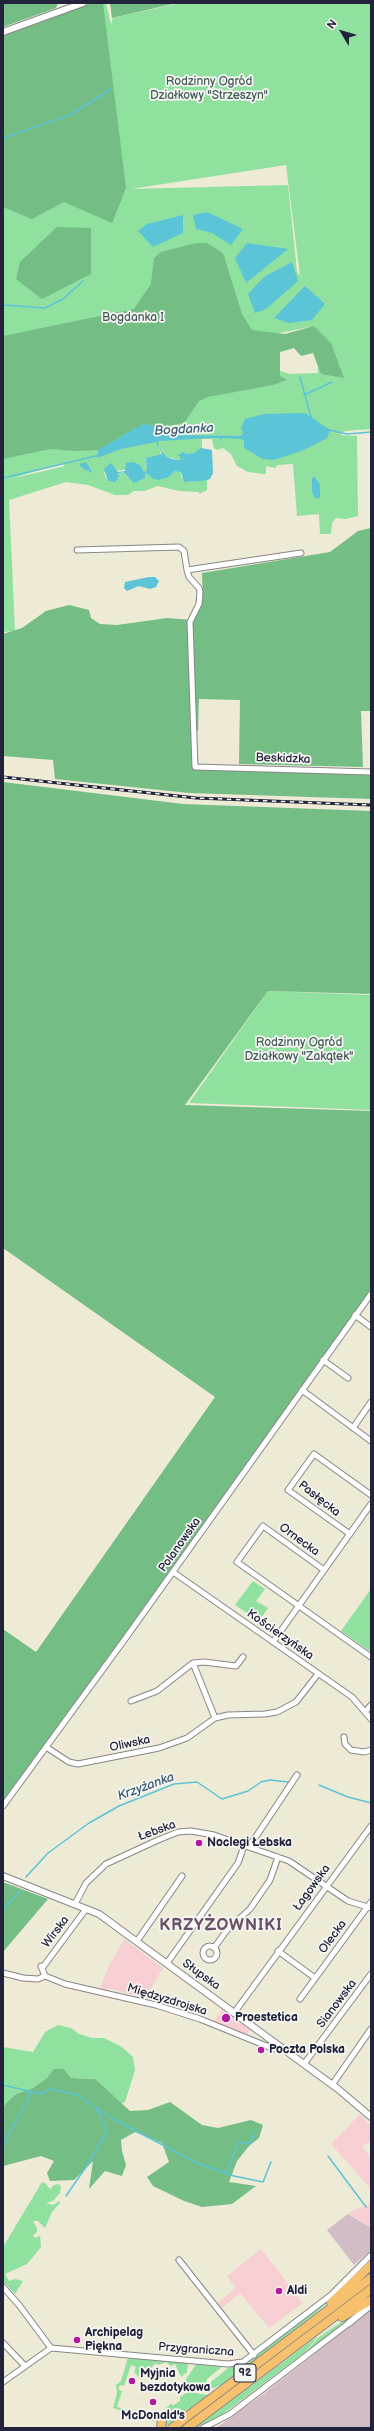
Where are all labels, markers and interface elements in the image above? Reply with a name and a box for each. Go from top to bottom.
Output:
north arrow [322,12,362,52]
text: N [324,17,340,32]
park label: Rodzinny Ogród Działkowy "Strzeszyn" [150,75,268,103]
park label: Bogdanka I [102,311,164,325]
water label: Bogdanka [154,421,214,439]
street label: Beskidzka [255,751,311,767]
park label: Rodzinny Ogród Działkowy "Zakątek" [245,1036,353,1064]
street label: Pasłęcka [295,1478,343,1520]
street label: Polanowska [156,1515,204,1575]
street label: Ornecka [276,1521,322,1559]
street label: Kościerzyńska [244,1607,316,1663]
street label: Oliwska [108,1733,152,1755]
water label: Krzyżanka [115,1770,177,1804]
street label: Łebska [136,1818,178,1844]
place label: Noclegi Łebska [207,1836,292,1850]
marker: Noclegi Łebska [194,1838,204,1848]
street label: Łagowska [290,1862,334,1914]
street label: Wirska [39,1913,73,1951]
district label: KRZYŻOWNIKI [159,1916,283,1936]
street label: Olecka [316,1918,350,1956]
street label: Słupska [179,1957,223,1993]
street label: Sianowska [314,1977,360,2031]
street label: Międzyzdrojska [125,1981,209,2019]
place label: Proestetica [235,2011,298,2025]
marker: Proestetica [220,2012,232,2024]
place label: Poczta Polska [269,2043,345,2057]
marker: Poczta Polska [256,2045,266,2055]
place label: Aldi [287,2284,307,2298]
marker: Aldi [274,2286,284,2296]
place label: Archipelag Piękna [85,2326,143,2354]
marker: Archipelag Piękna [72,2335,82,2345]
street label: Przygraniczna [158,2340,234,2360]
road number: 92 [234,2364,256,2382]
place label: Myjnia bezdotykowa [140,2367,210,2395]
marker: Myjnia bezdotykowa [127,2376,137,2386]
marker: McDonald's [148,2397,158,2407]
place label: McDonald's [121,2409,185,2423]

